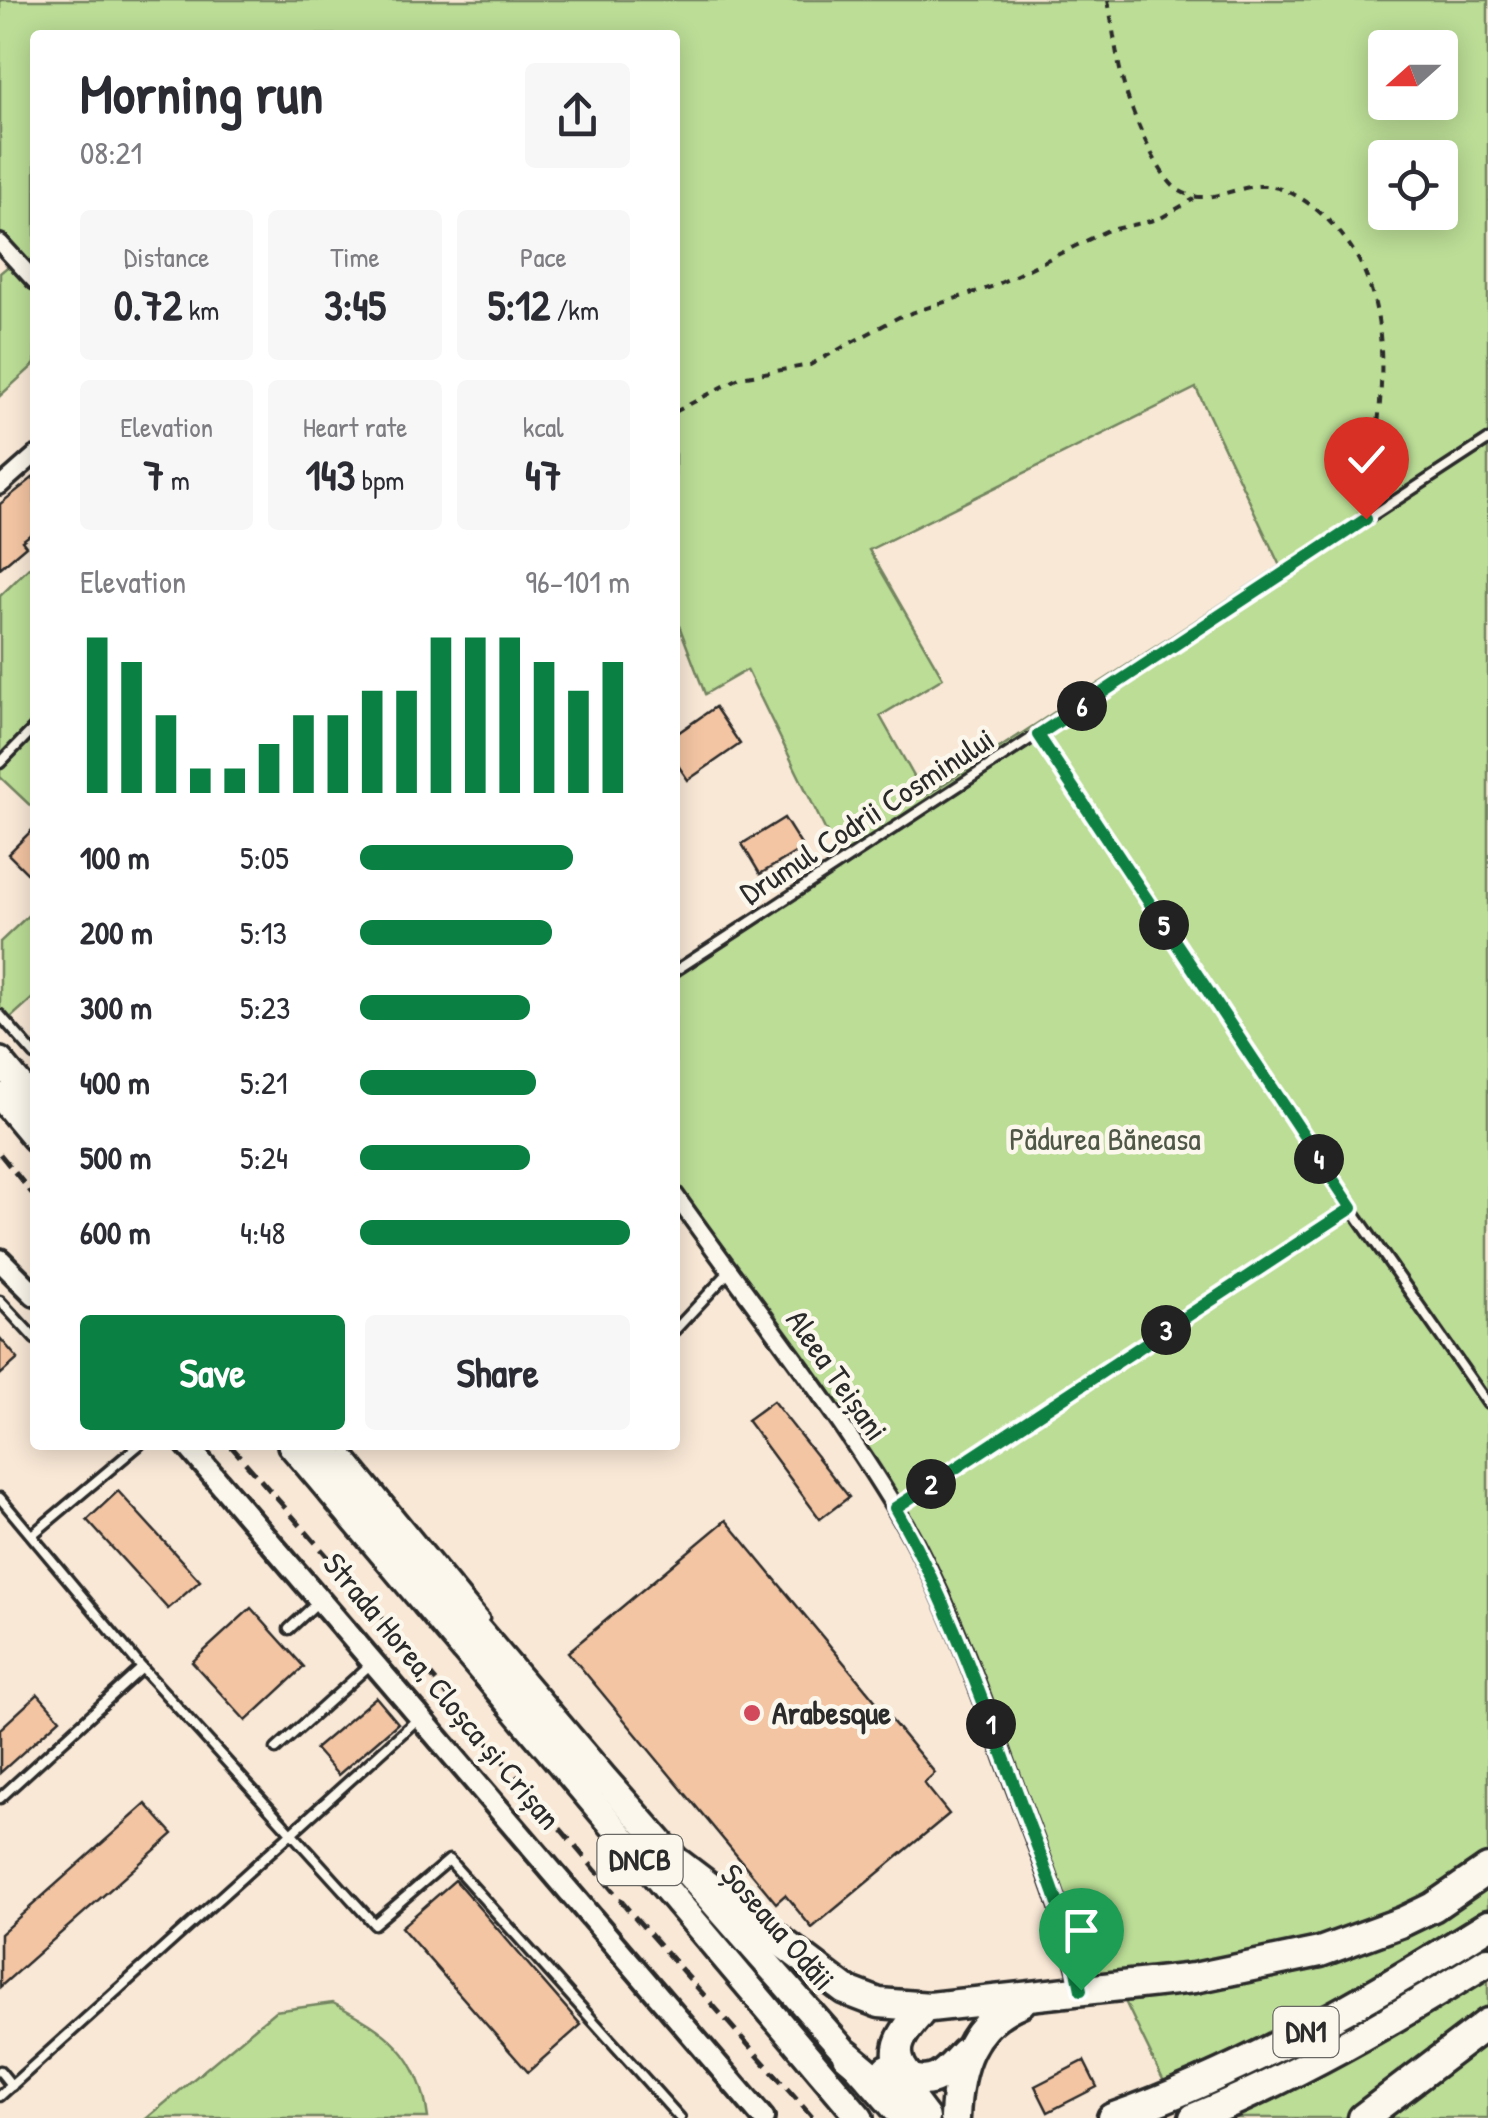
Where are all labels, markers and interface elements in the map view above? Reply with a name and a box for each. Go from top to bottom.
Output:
north arrow [1368,30,1458,120]
map controls [1368,30,1458,230]
text: Morning run [80,56,323,130]
button: share [525,63,630,168]
text: 08:21 [80,131,142,174]
button: locate [1368,140,1458,230]
text: Distance [124,238,209,276]
text: Time [330,238,380,276]
text: Pace [520,238,567,276]
text: 0.72 [114,276,182,333]
text: 3:45 [324,276,386,333]
text: 5:12 [488,276,550,333]
text: km [182,291,219,329]
text: /km [550,291,599,329]
text: Elevation [120,408,213,446]
text: Heart rate [303,408,407,446]
text: kcal [523,408,564,446]
pin [1324,417,1409,520]
icon: check [1339,432,1394,487]
text: 7 [144,446,164,503]
text: 143 [306,446,355,503]
text: 47 [525,446,562,503]
text: m [164,461,190,499]
text: bpm [355,461,404,499]
text: Elevation [80,560,186,603]
text: 96–101 m [525,560,630,603]
pin: 6 [1057,681,1107,731]
text: 6 [1076,687,1088,725]
street label: Drumul Codrii Cosminului [731,717,1002,914]
text: 100 m [80,836,149,879]
text: 5:05 [240,836,289,879]
pin: 5 [1139,900,1189,950]
text: 5 [1158,906,1170,944]
text: 200 m [80,911,153,954]
text: 5:13 [240,911,287,954]
text: 300 m [80,986,152,1029]
text: 5:23 [240,986,290,1029]
text: 400 m [80,1061,150,1104]
text: 5:21 [240,1061,288,1104]
park label: Pădurea Băneasa [1009,1117,1201,1160]
pin: 4 [1294,1134,1344,1184]
text: 500 m [80,1136,151,1179]
text: 5:24 [240,1136,288,1179]
text: 4 [1314,1140,1324,1178]
text: 600 m [80,1211,151,1254]
text: 4:48 [240,1211,285,1254]
street label: Aleea Teișani [777,1301,898,1449]
pin: 3 [1141,1305,1191,1355]
text: 3 [1160,1311,1172,1349]
button: Save [80,1315,345,1430]
button: Share [365,1315,630,1430]
pin: 2 [906,1459,956,1509]
text: 2 [924,1465,938,1503]
street label: Strada Horea, Cloșca și Crișan [314,1543,571,1838]
place label: Arabesque [772,1691,891,1735]
pin: 1 [966,1699,1016,1749]
marker: Arabesque [741,1702,763,1724]
text: 1 [986,1705,996,1743]
road number: DNCB [598,1835,682,1885]
street label: Șoseaua Odăii [711,1854,845,1999]
pin [1039,1888,1124,1991]
icon: arrive [1054,1903,1109,1958]
road number: DN1 [1274,2007,1338,2057]

